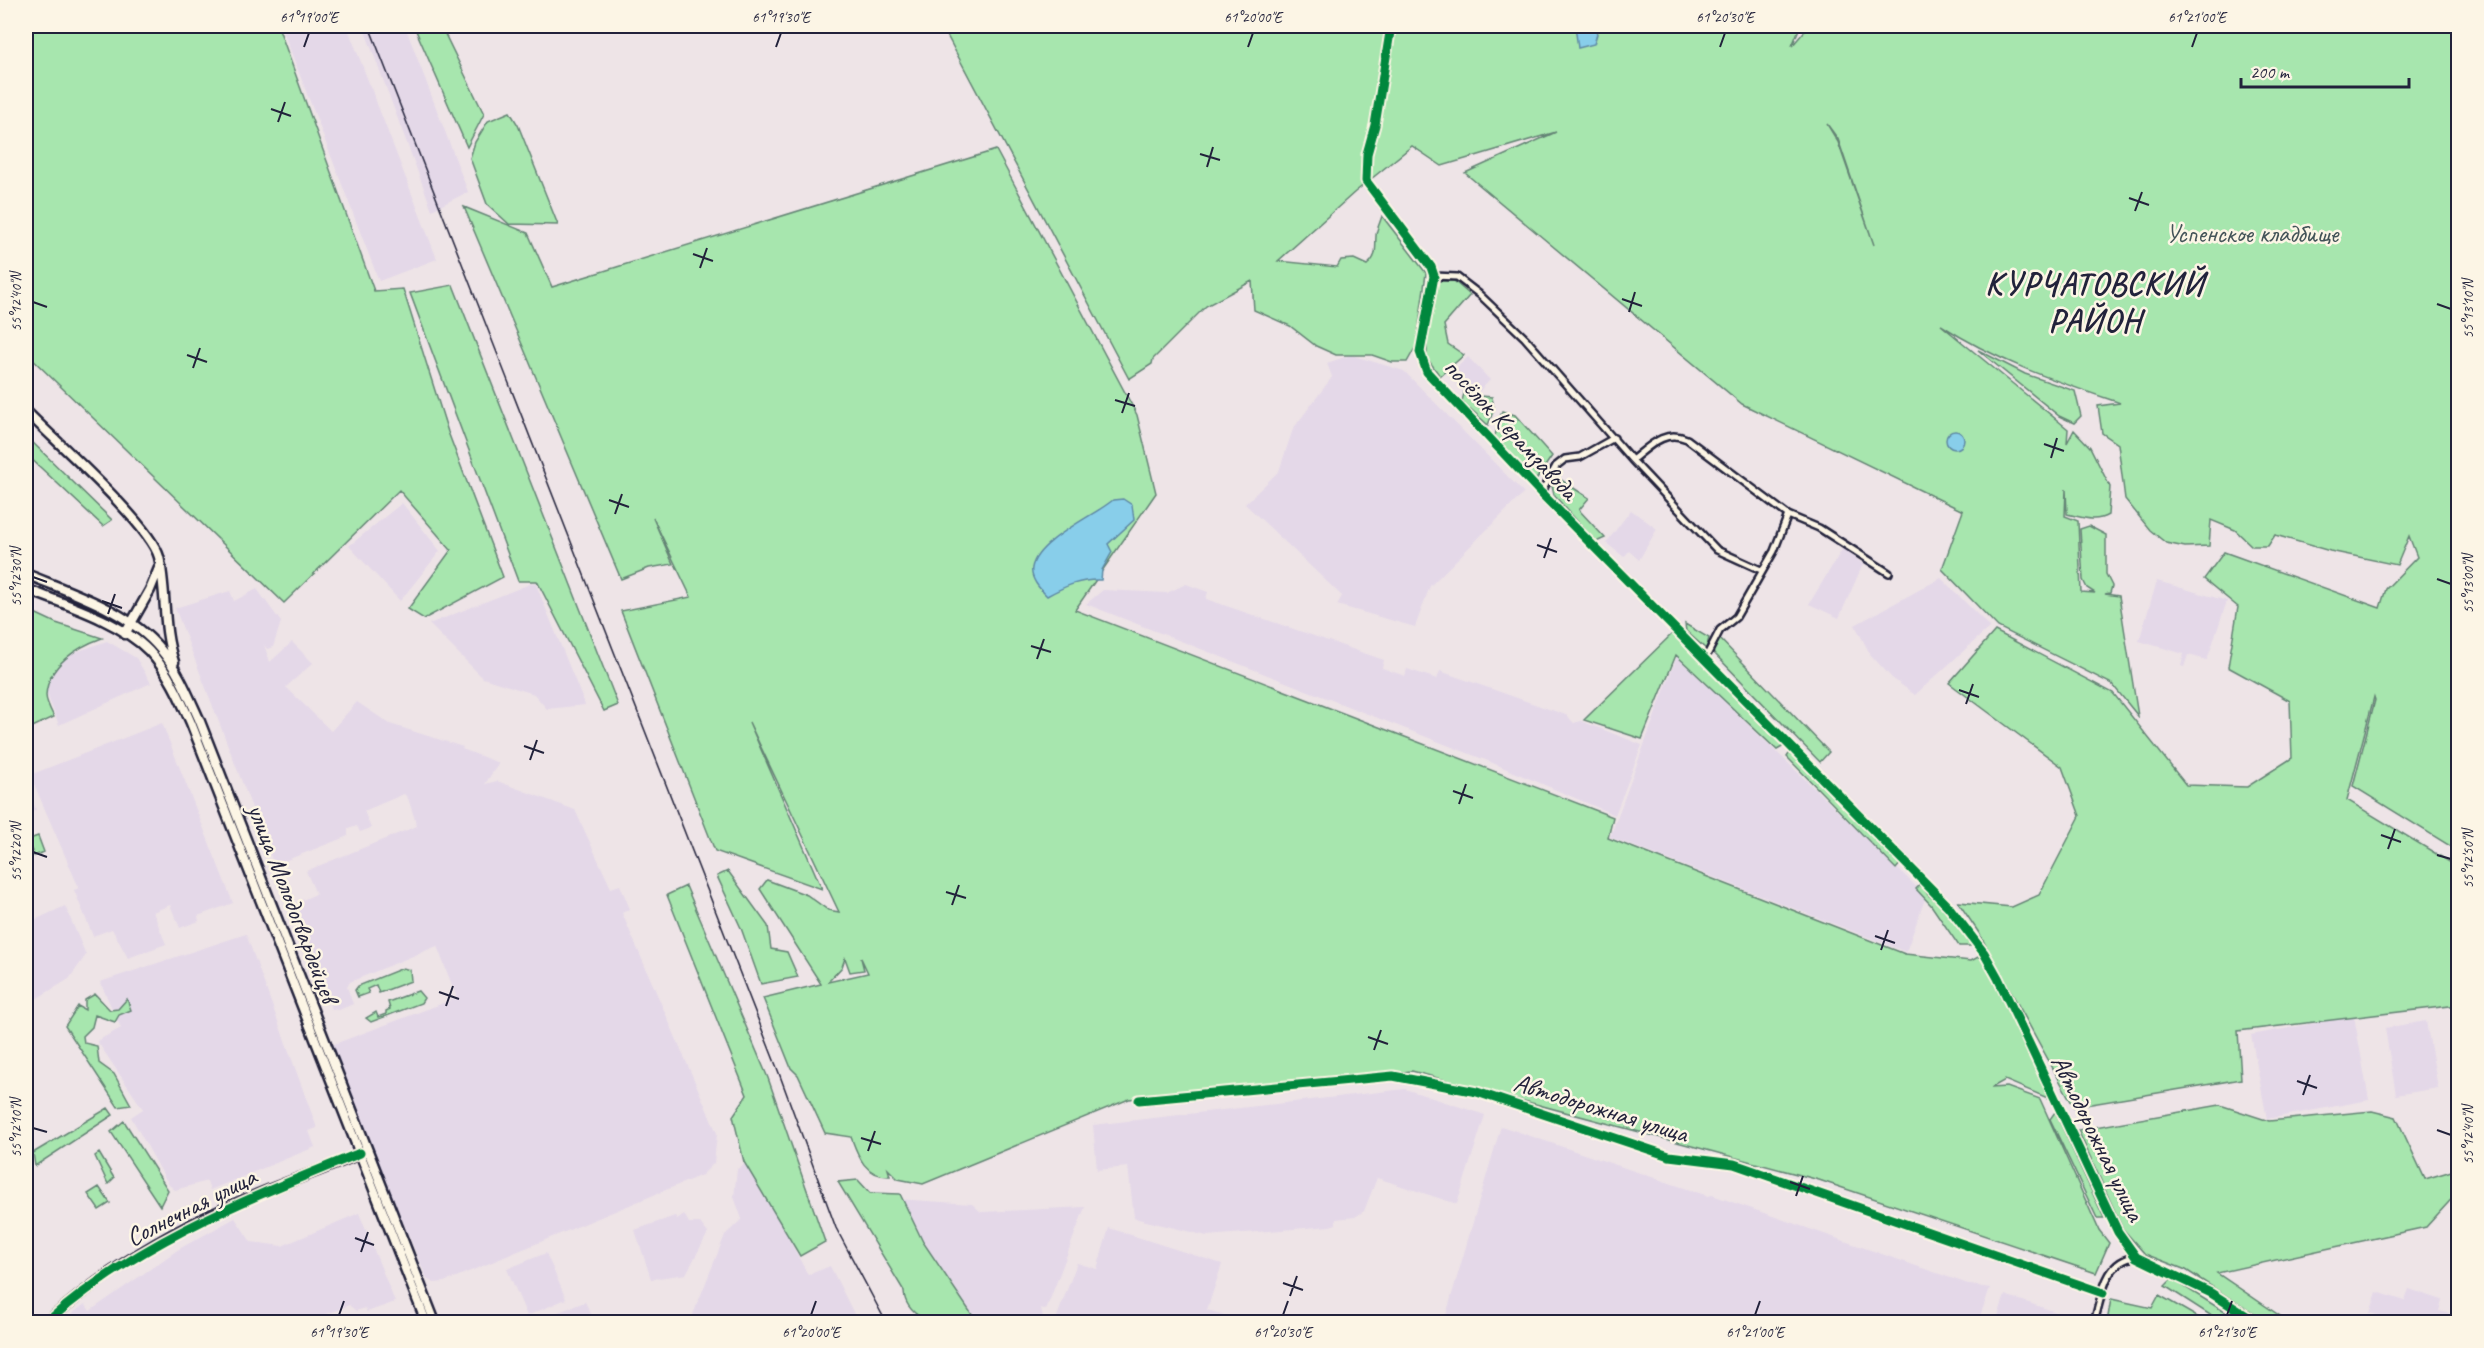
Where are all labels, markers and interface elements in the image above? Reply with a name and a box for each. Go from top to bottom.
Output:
text: 61°19'00"E [280,8,340,27]
text: 61°19'30"E [752,8,812,27]
text: 61°20'00"E [1224,8,1284,27]
text: 61°20'30"E [1696,8,1756,27]
text: 61°21'00"E [2168,8,2228,27]
scale bar [2241,51,2409,89]
text: 200 m [2250,61,2291,83]
park label: Успенское кладбище [2166,217,2340,250]
district label: КУРЧАТОВСКИЙ РАЙОН [1985,263,2209,341]
text: 55°12'40"N [7,269,26,332]
text: 55°13'10"N [2459,276,2478,339]
street label: посёлок Керамзавода [1437,351,1587,509]
text: 55°12'30"N [7,544,26,607]
text: 55°13'00"N [2459,551,2478,614]
street label: улица Молодогвардейцев [239,797,348,1011]
text: 55°12'20"N [7,819,26,882]
text: 55°12'50"N [2459,826,2478,889]
street label: Автодорожная улица [2044,1050,2153,1228]
street label: Автодорожная улица [1510,1066,1694,1151]
text: 55°12'10"N [7,1095,26,1158]
text: 55°12'40"N [2459,1102,2478,1165]
street label: Солнечная улица [120,1159,263,1254]
text: 61°19'30"E [310,1323,370,1342]
text: 61°20'00"E [782,1323,842,1342]
text: 61°20'30"E [1254,1323,1314,1342]
text: 61°21'00"E [1726,1323,1786,1342]
text: 61°21'30"E [2198,1323,2258,1342]

